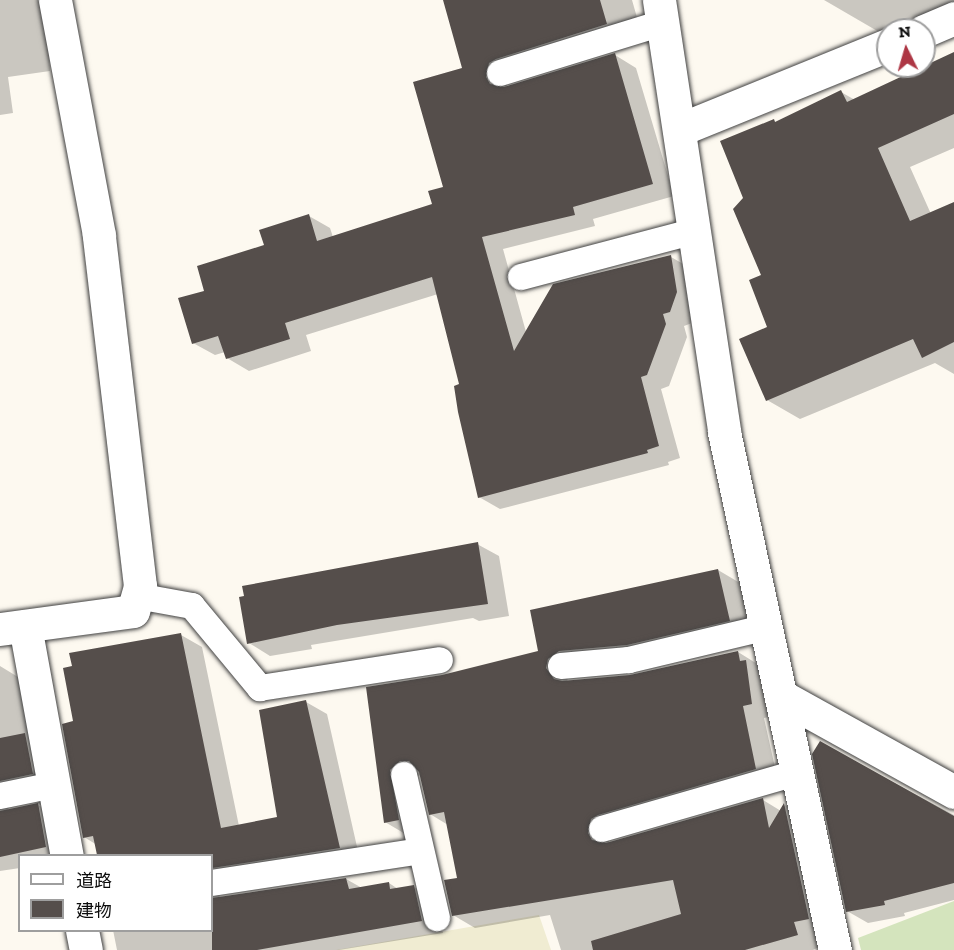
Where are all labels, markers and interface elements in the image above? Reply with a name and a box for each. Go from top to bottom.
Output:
north arrow [876,18,936,78]
text: N [898,22,911,42]
legend [18,854,213,932]
text: 道路 [76,870,112,892]
text: 建物 [76,900,112,922]

